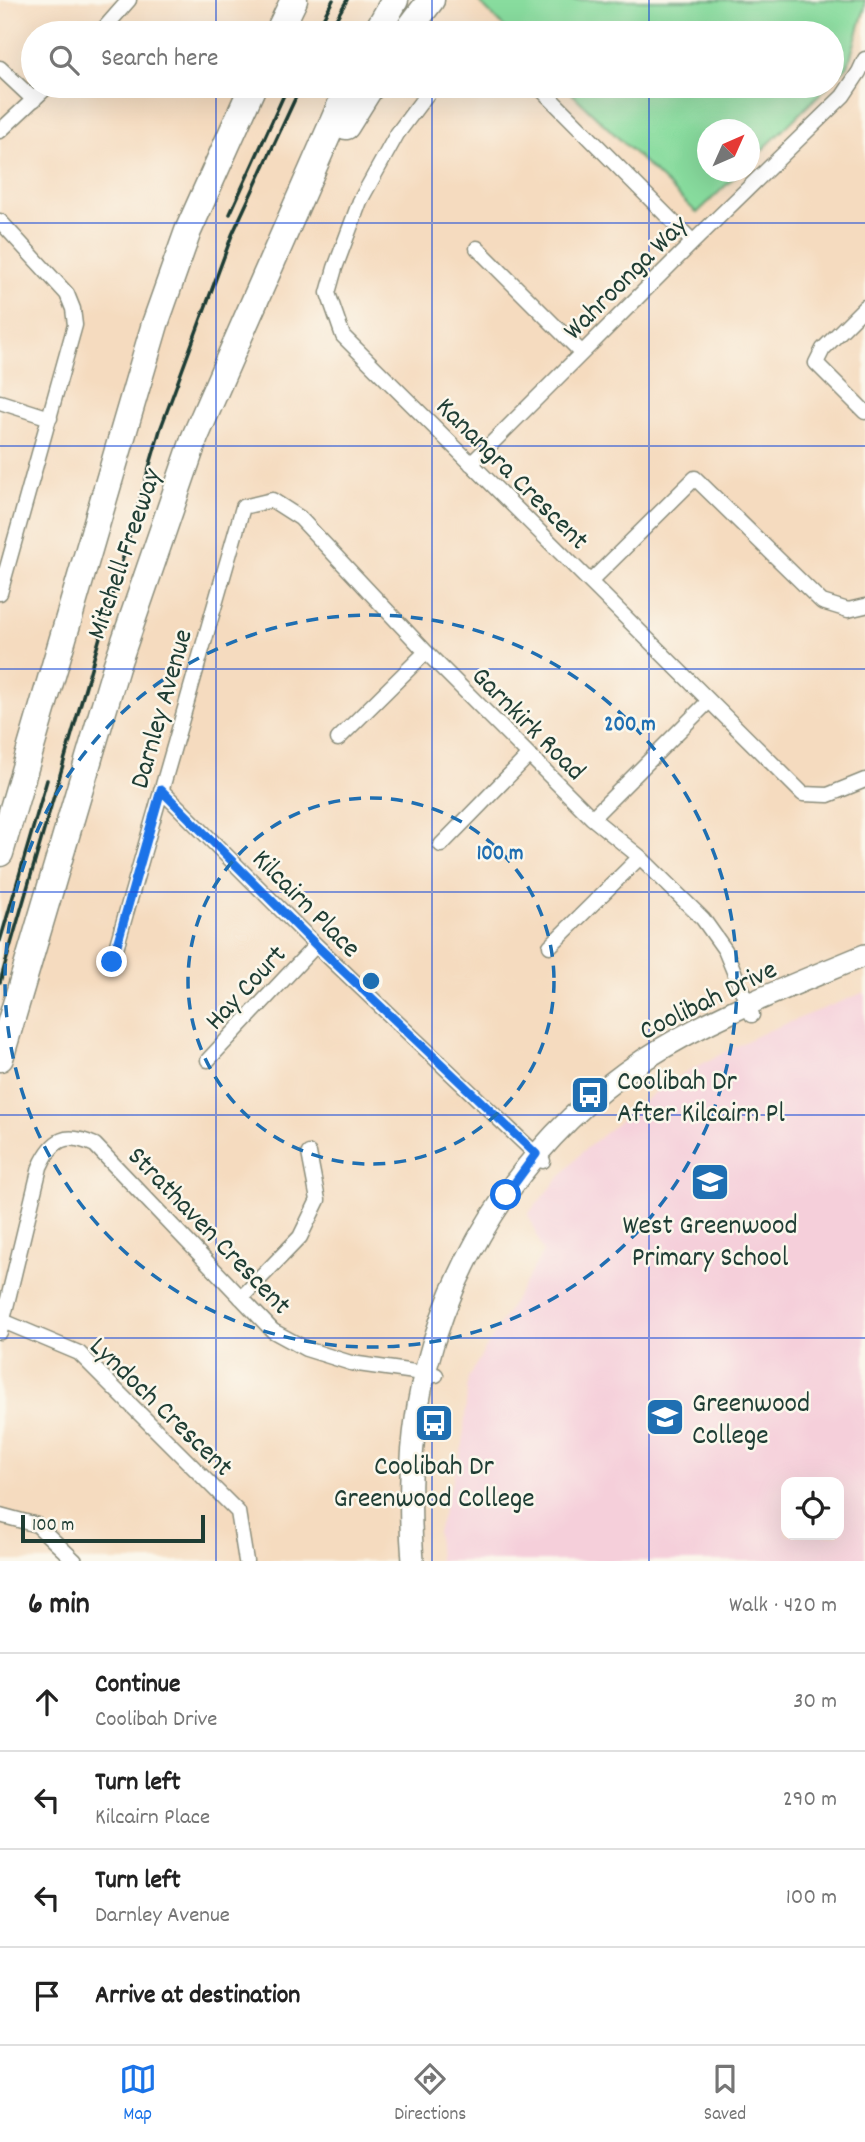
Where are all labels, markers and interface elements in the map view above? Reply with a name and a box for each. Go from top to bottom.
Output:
search box [21,21,844,98]
icon: search [45,41,83,79]
text: Search here [101,41,219,78]
north arrow [697,119,760,182]
street label: Wahroonga Way [556,207,700,351]
street label: Kanangra Crescent [425,390,596,561]
street label: Mitchell Freeway [79,463,175,645]
street label: Darnley Avenue [122,625,206,794]
street label: Garnkirk Road [460,659,593,792]
text: 200 m [604,711,656,741]
text: 100 m [477,840,523,870]
street label: Kilcairn Place [241,842,368,969]
street label: Hay Court [197,938,298,1041]
route end [96,946,127,977]
street label: Coolibah Drive [633,952,785,1053]
centre of rings [359,969,383,993]
place label: Coolibah Dr After Kilcairn Pl [617,1064,785,1136]
bus stop icon: Coolibah Dr After Kilcairn Pl [569,1074,611,1116]
street label: Strathaven Crescent [116,1139,299,1326]
school or university icon: West Greenwood Primary School [689,1161,731,1203]
route start [490,1179,521,1210]
place label: West Greenwood Primary School [622,1208,798,1280]
street label: Lyndoch Crescent [78,1329,241,1488]
place label: Greenwood College [692,1386,810,1458]
school or university icon: Greenwood College [644,1396,686,1438]
bus stop icon: Coolibah Dr Greenwood College [413,1402,455,1444]
place label: Coolibah Dr Greenwood College [333,1449,535,1521]
map controls [781,1477,844,1540]
button: locate [781,1477,844,1540]
scale bar [21,1512,205,1544]
text: 100 m [32,1513,74,1540]
text: 6 min [28,1585,90,1628]
text: Walk · 420 m [729,1590,837,1623]
text: Continue [95,1667,180,1704]
icon: ahead [28,1683,66,1721]
text: 30 m [793,1686,837,1719]
text: Coolibah Drive [95,1704,217,1737]
text: Turn left [95,1765,181,1802]
icon: left [28,1781,66,1819]
text: 290 m [783,1784,837,1817]
text: Kilcairn Place [95,1802,210,1835]
text: Turn left [95,1863,181,1900]
icon: left [28,1879,66,1917]
text: 100 m [786,1882,837,1915]
text: Darnley Avenue [95,1900,230,1933]
icon: arrive [28,1977,66,2015]
text: Arrive at destination [95,1978,300,2015]
tab: Map [119,2060,157,2129]
tab: Directions [394,2060,466,2129]
tab: Saved [704,2060,746,2129]

